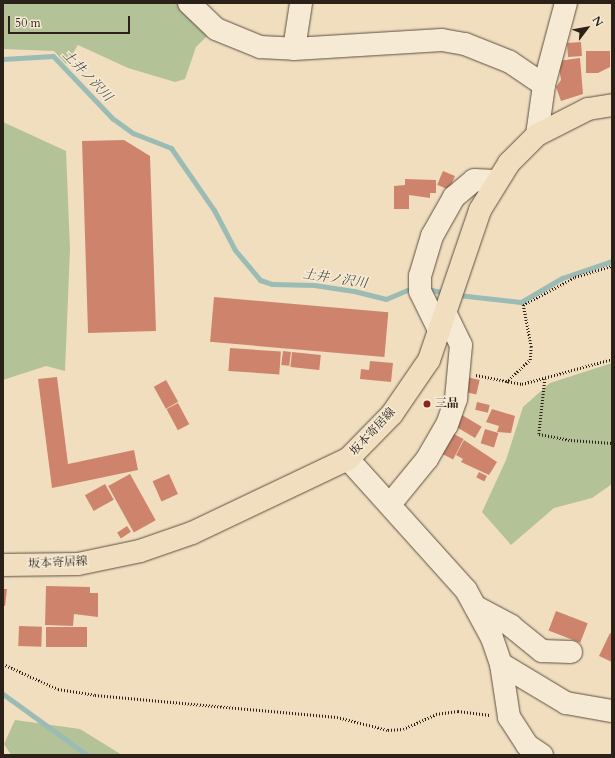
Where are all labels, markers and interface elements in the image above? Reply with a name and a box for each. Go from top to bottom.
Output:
scale bar [10,8,132,34]
north arrow [567,8,607,48]
text: N [589,13,606,29]
text: 50 m [15,15,41,31]
water label: 土井ノ沢川 [59,47,115,105]
water label: 土井ノ沢川 [302,266,368,292]
place label: 三品 [435,397,459,411]
marker: 三品 [422,399,432,409]
street label: 坂本寄居線 [347,405,399,459]
street label: 坂本寄居線 [28,554,88,572]

